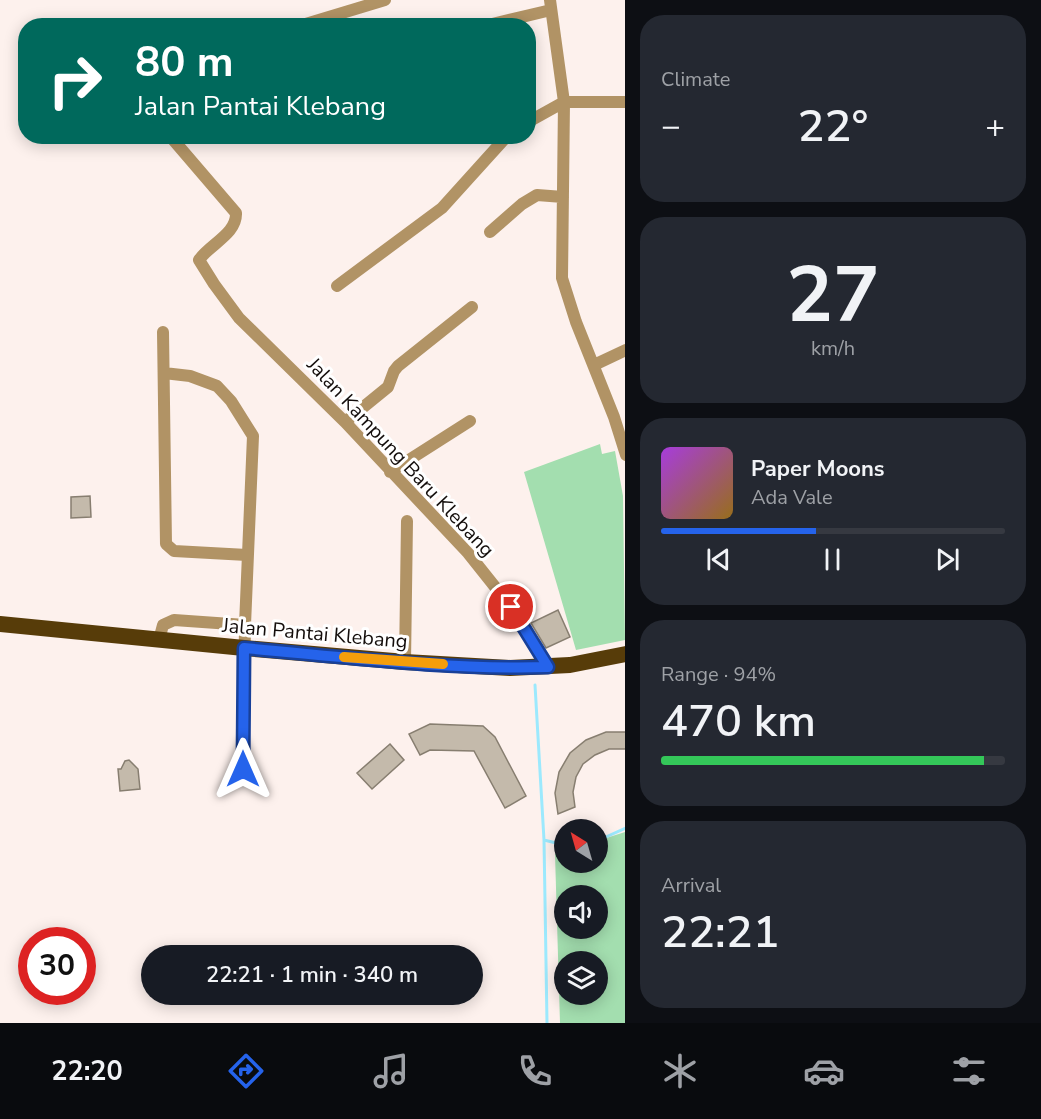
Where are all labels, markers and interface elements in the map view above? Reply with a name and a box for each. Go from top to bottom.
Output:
text: 80 m [135,34,234,91]
icon: right [36,42,114,120]
text: Climate [661,66,730,93]
text: Jalan Pantai Klebang [135,88,386,125]
text: 22° [798,96,868,157]
text: − [661,104,681,149]
text: + [985,104,1005,149]
text: 27 [786,242,880,349]
text: km/h [811,335,855,362]
street label: Jalan Kampung Baru Klebang [300,351,500,563]
text: Paper Moons [751,454,885,484]
text: Ada Vale [751,484,833,511]
icon: previous [702,543,735,576]
icon: pause [816,543,849,576]
icon: next [931,543,964,576]
pin [485,581,536,632]
icon: arrive [494,590,527,623]
street label: Jalan Pantai Klebang [220,612,409,655]
text: Range · 94% [661,661,776,688]
text: 470 km [661,691,816,752]
position arrow [211,737,275,801]
north arrow [554,819,608,873]
map controls [554,819,608,1005]
text: Arrival [661,872,721,899]
button: sound [554,885,608,939]
text: 22:21 [661,902,780,963]
speed limit sign: 30 [18,927,96,1005]
button: layers [554,951,608,1005]
text: 22:21 · 1 min · 340 m [206,960,418,990]
icon: directions [225,1050,267,1092]
icon: music [370,1050,412,1092]
icon: phone [514,1050,556,1092]
icon: climate [659,1050,701,1092]
icon: car [803,1050,845,1092]
icon: filters [948,1050,990,1092]
text: 22:20 [51,1053,123,1090]

